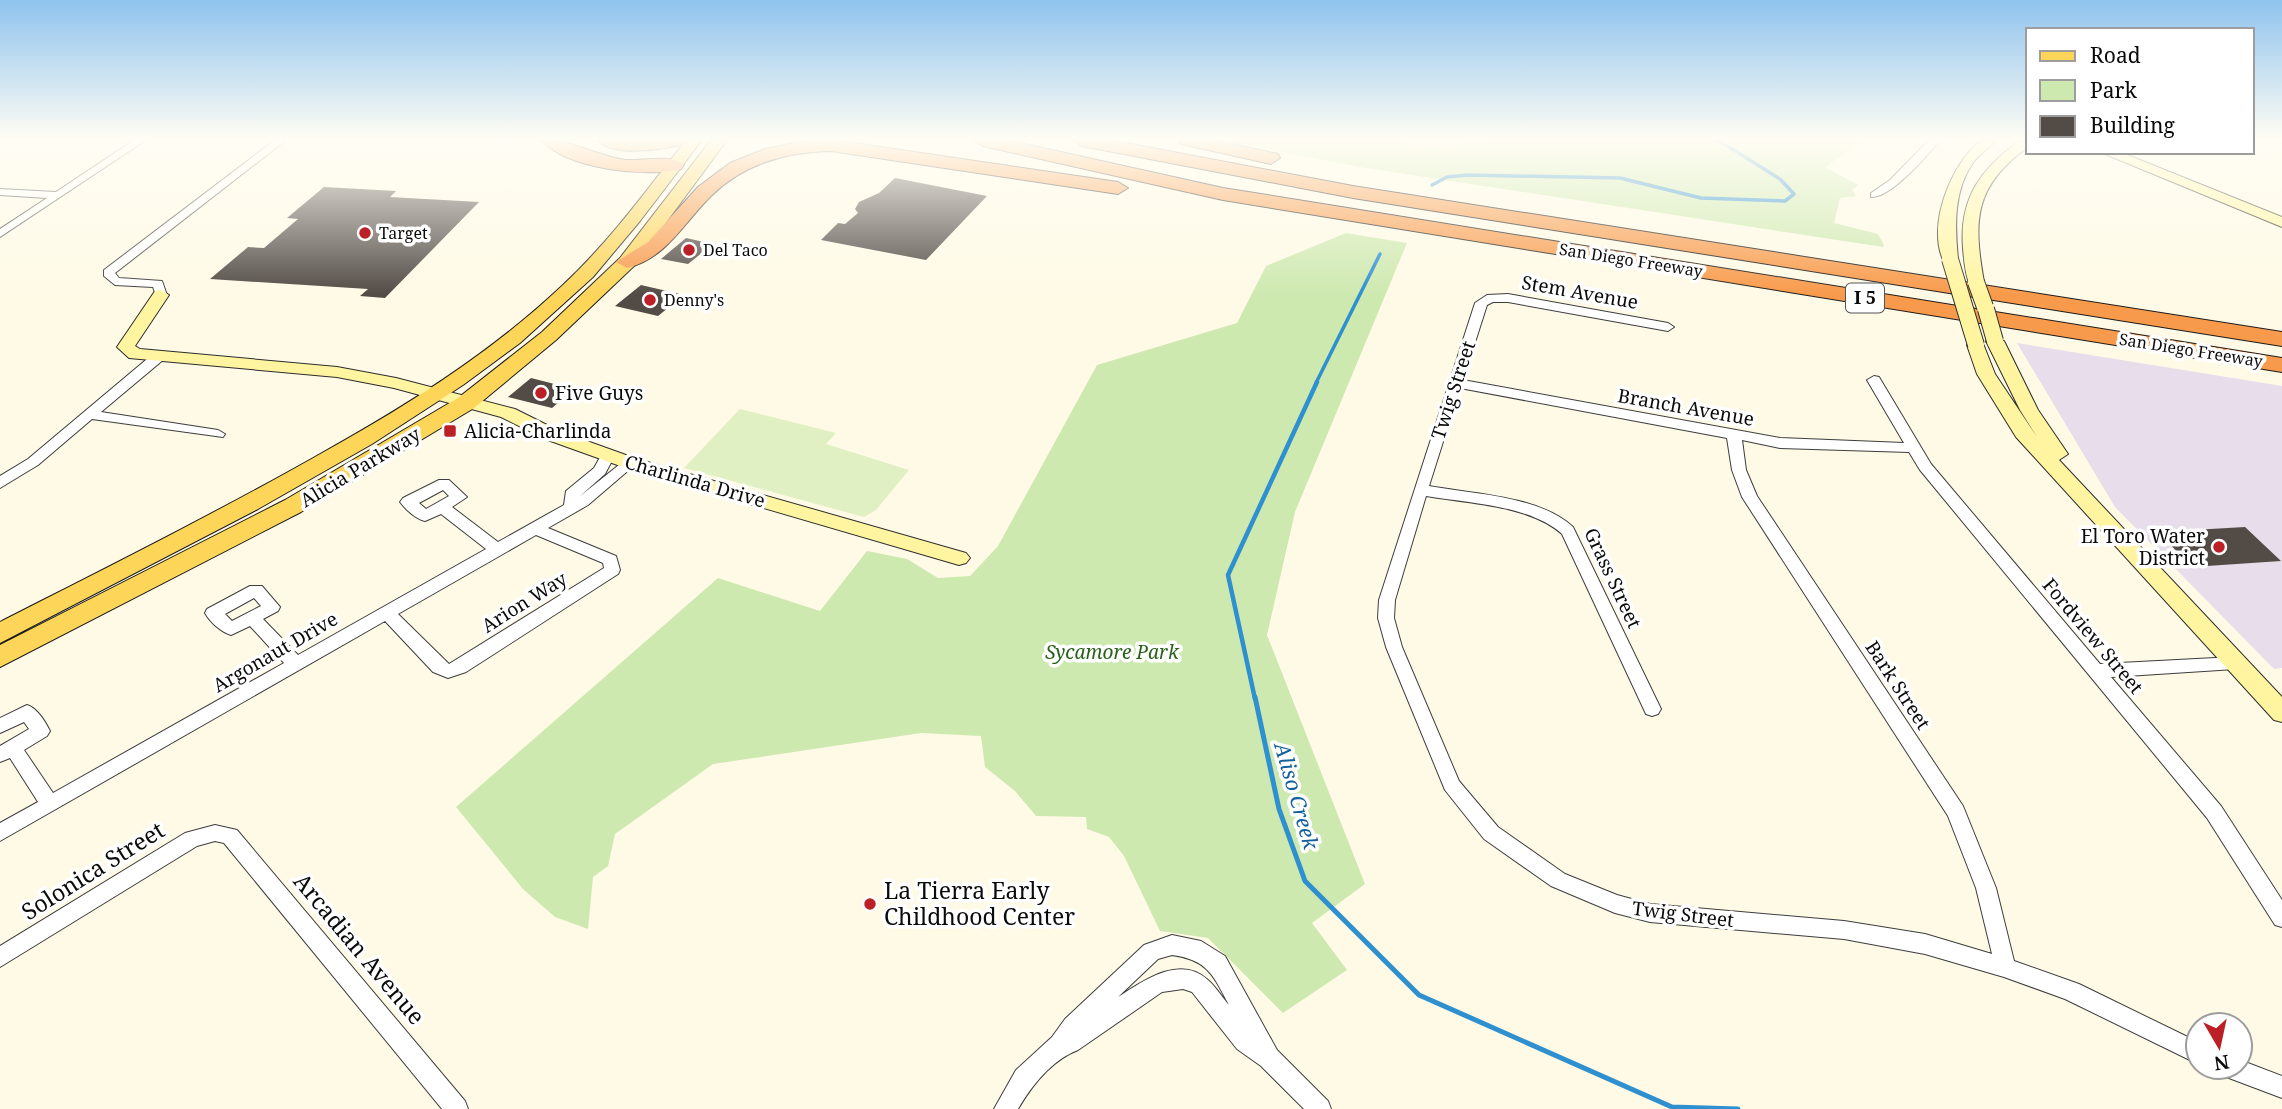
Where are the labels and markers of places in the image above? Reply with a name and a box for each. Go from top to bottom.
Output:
place label: Target [379,222,428,244]
marker: Target [357,225,373,241]
place label: Del Taco [703,239,768,261]
marker: Del Taco [681,242,697,258]
place label: Denny's [664,289,724,311]
marker: Denny's [642,292,658,308]
place label: Five Guys [555,380,643,406]
marker: Five Guys [533,385,549,401]
place label: Alicia-Charlinda [464,418,611,444]
marker: Alicia-Charlinda [442,423,458,439]
place label: El Toro Water District [2081,523,2205,571]
marker: El Toro Water District [2211,539,2227,555]
place label: La Tierra Early Childhood Center [884,874,1075,932]
marker: La Tierra Early Childhood Center [862,896,878,912]

